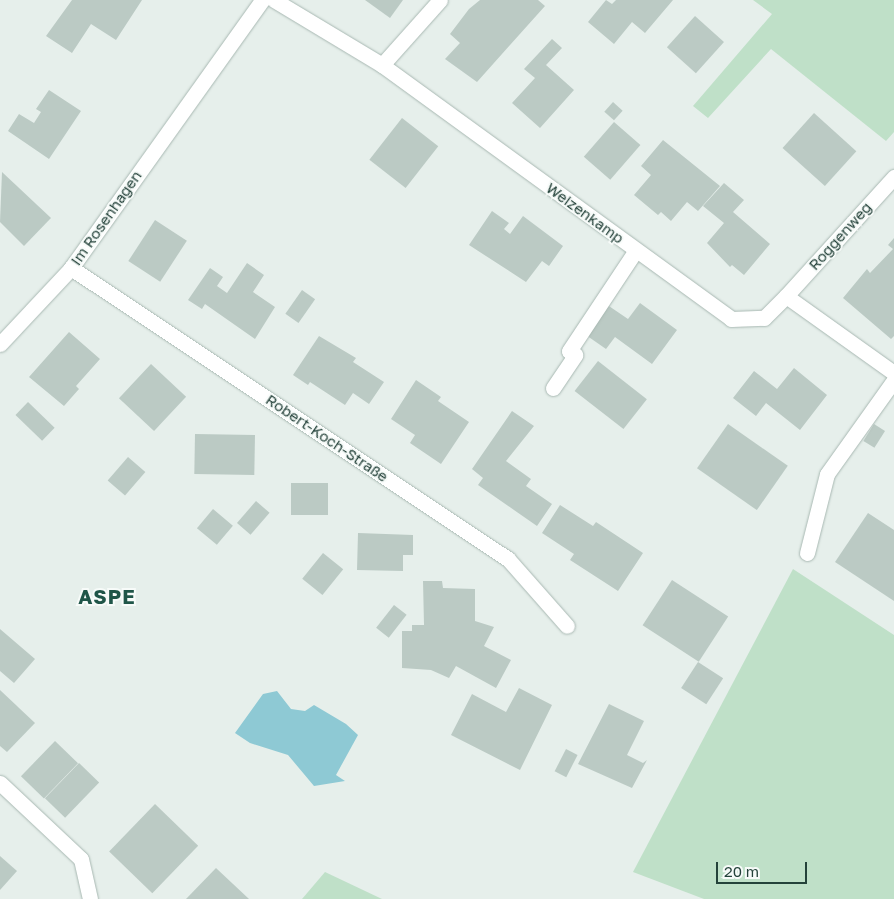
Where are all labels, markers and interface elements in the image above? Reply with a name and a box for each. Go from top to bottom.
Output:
street label: Im Rosenhagen [67,167,145,269]
street label: Weizenkamp [543,179,627,247]
street label: Roggenweg [805,198,875,274]
street label: Robert-Koch-Straße [262,390,392,486]
district label: ASPE [78,584,136,608]
scale bar [719,852,810,884]
text: 20 m [724,862,759,880]

